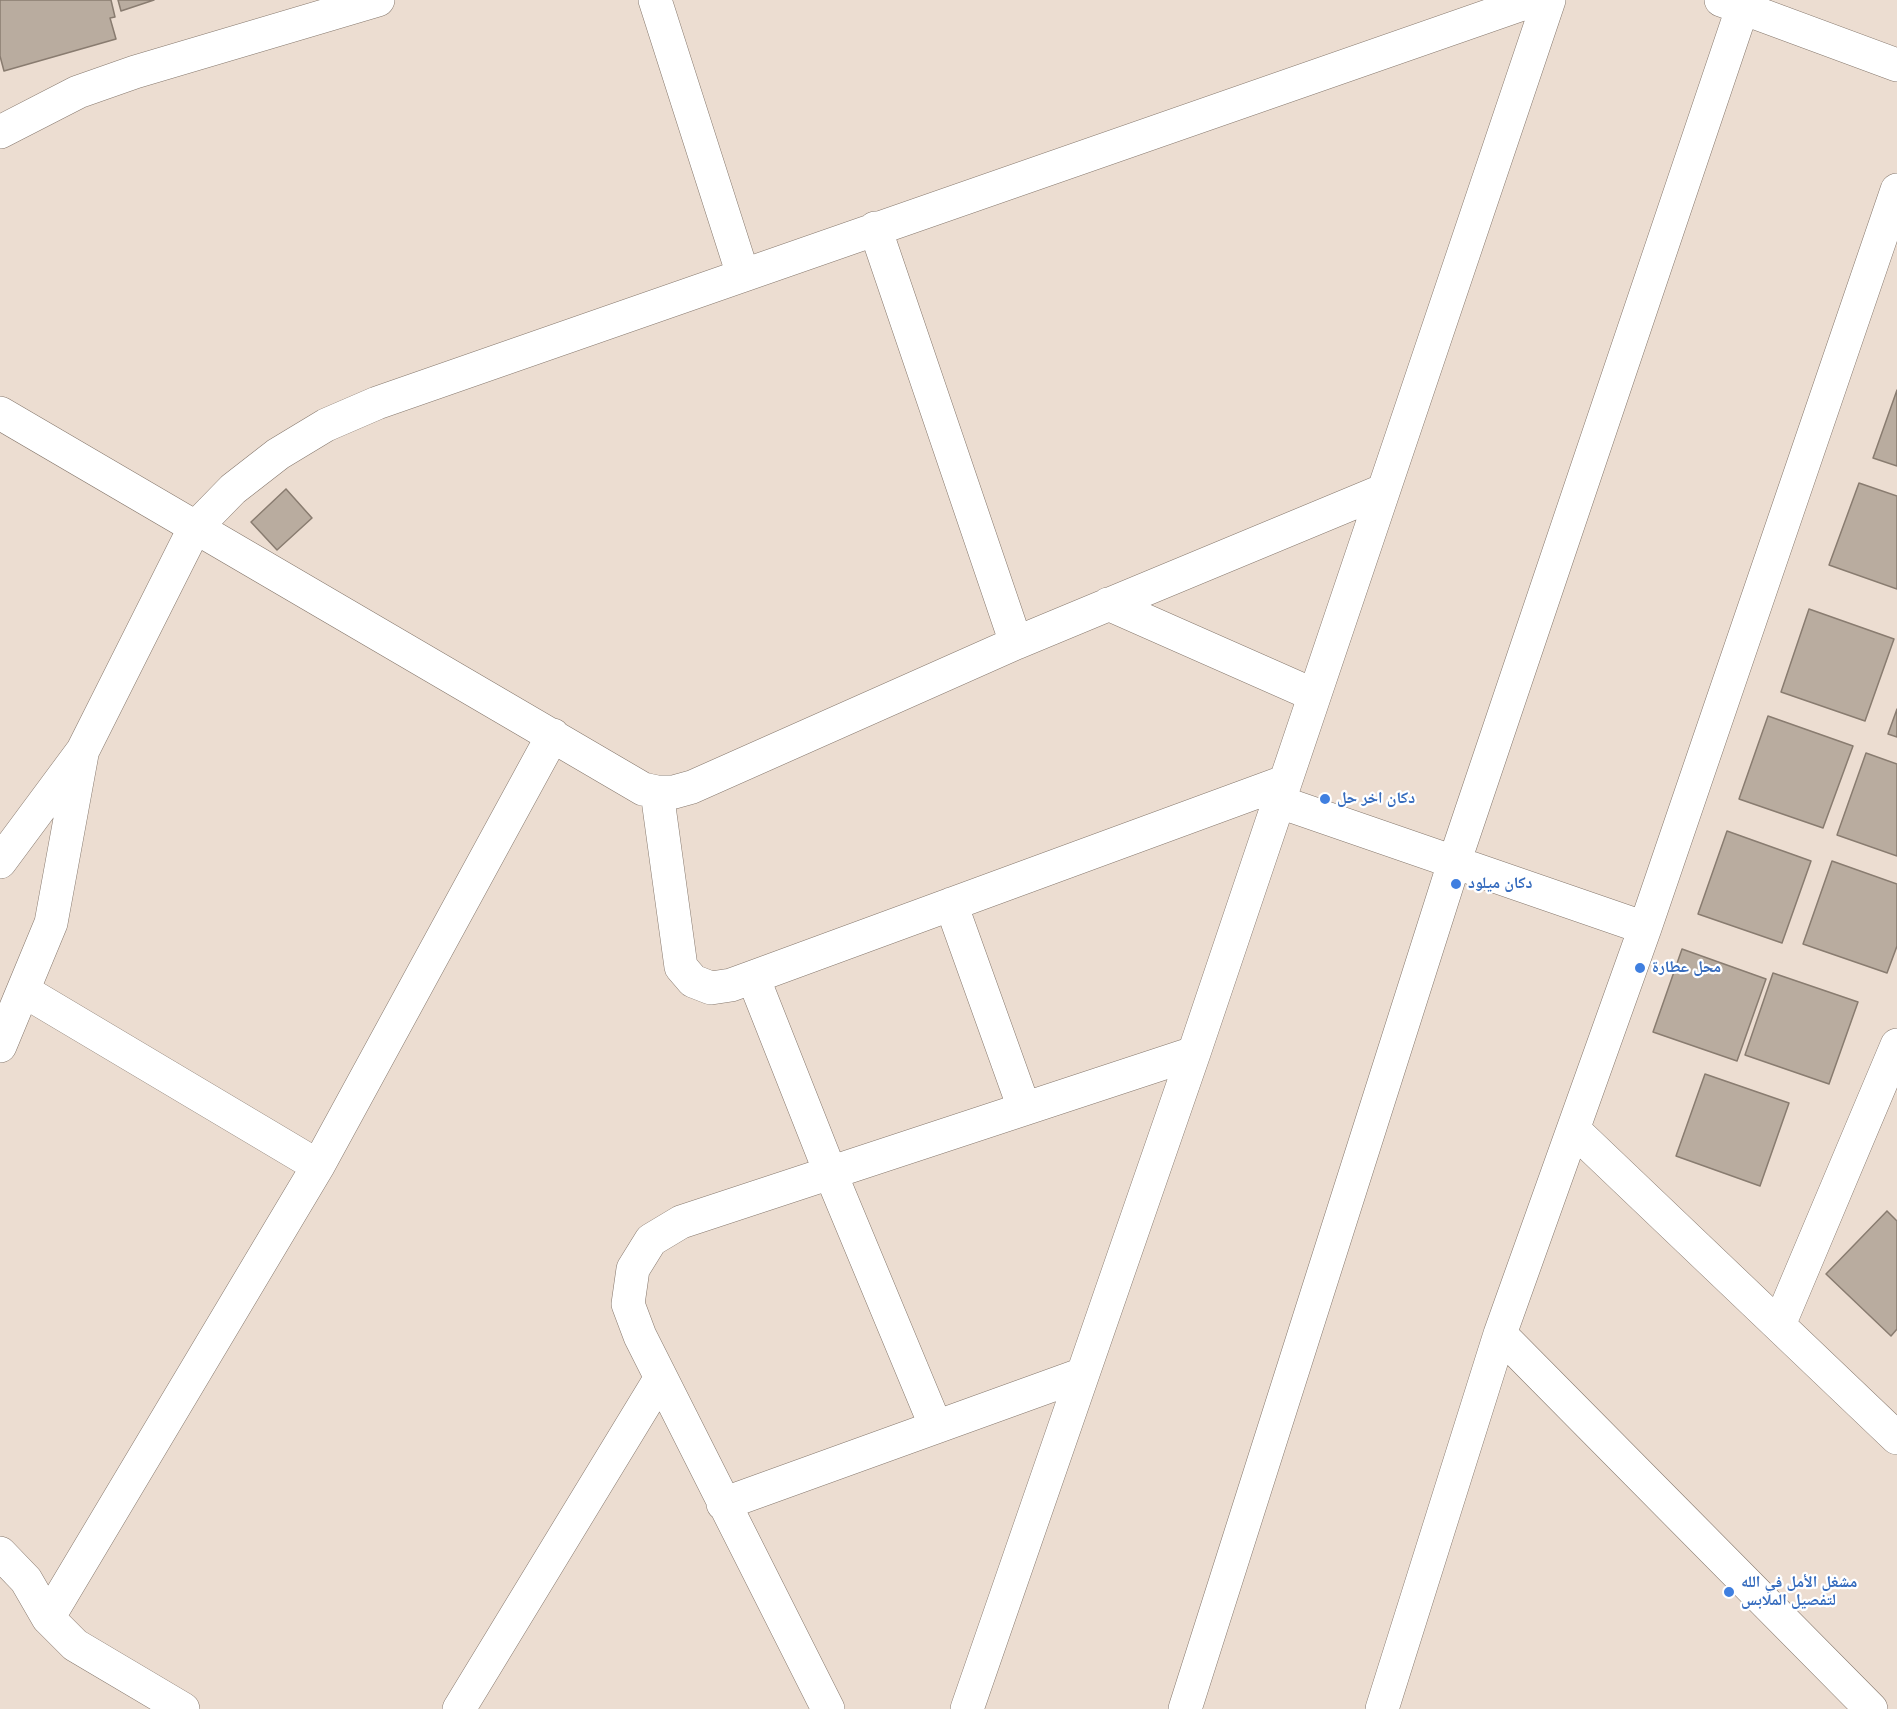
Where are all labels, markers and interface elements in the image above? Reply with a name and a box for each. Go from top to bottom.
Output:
place label: دكان اخر حل [1337,789,1415,809]
marker: دكان اخر حل [1318,792,1332,806]
place label: دكان ميلود [1468,874,1532,894]
marker: دكان ميلود [1449,877,1463,891]
place label: محل عطارة [1652,958,1721,978]
marker: محل عطارة [1633,961,1647,975]
place label: مشغل الأمل في الله لتفصيل الملابس [1741,1573,1857,1611]
marker: مشغل الأمل في الله لتفصيل الملابس [1722,1585,1736,1599]

